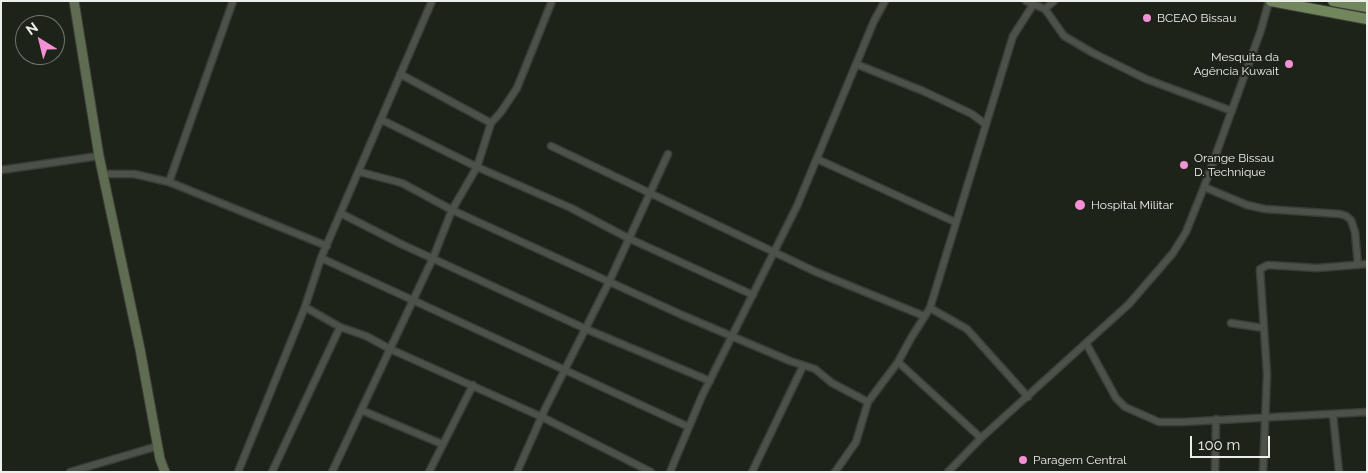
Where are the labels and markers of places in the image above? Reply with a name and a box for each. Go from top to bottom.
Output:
place label: BCEAO Bissau [1157,11,1236,25]
marker: BCEAO Bissau [1141,12,1153,24]
place label: Mesquita da Agência Kuwait [1193,50,1279,78]
marker: Mesquita da Agência Kuwait [1283,58,1295,70]
place label: Orange Bissau D. Technique [1194,151,1274,179]
marker: Orange Bissau D. Technique [1178,159,1190,171]
marker: Hospital Militar [1073,198,1087,212]
place label: Hospital Militar [1091,198,1173,212]
place label: Paragem Central [1033,453,1126,467]
marker: Paragem Central [1017,454,1029,466]

